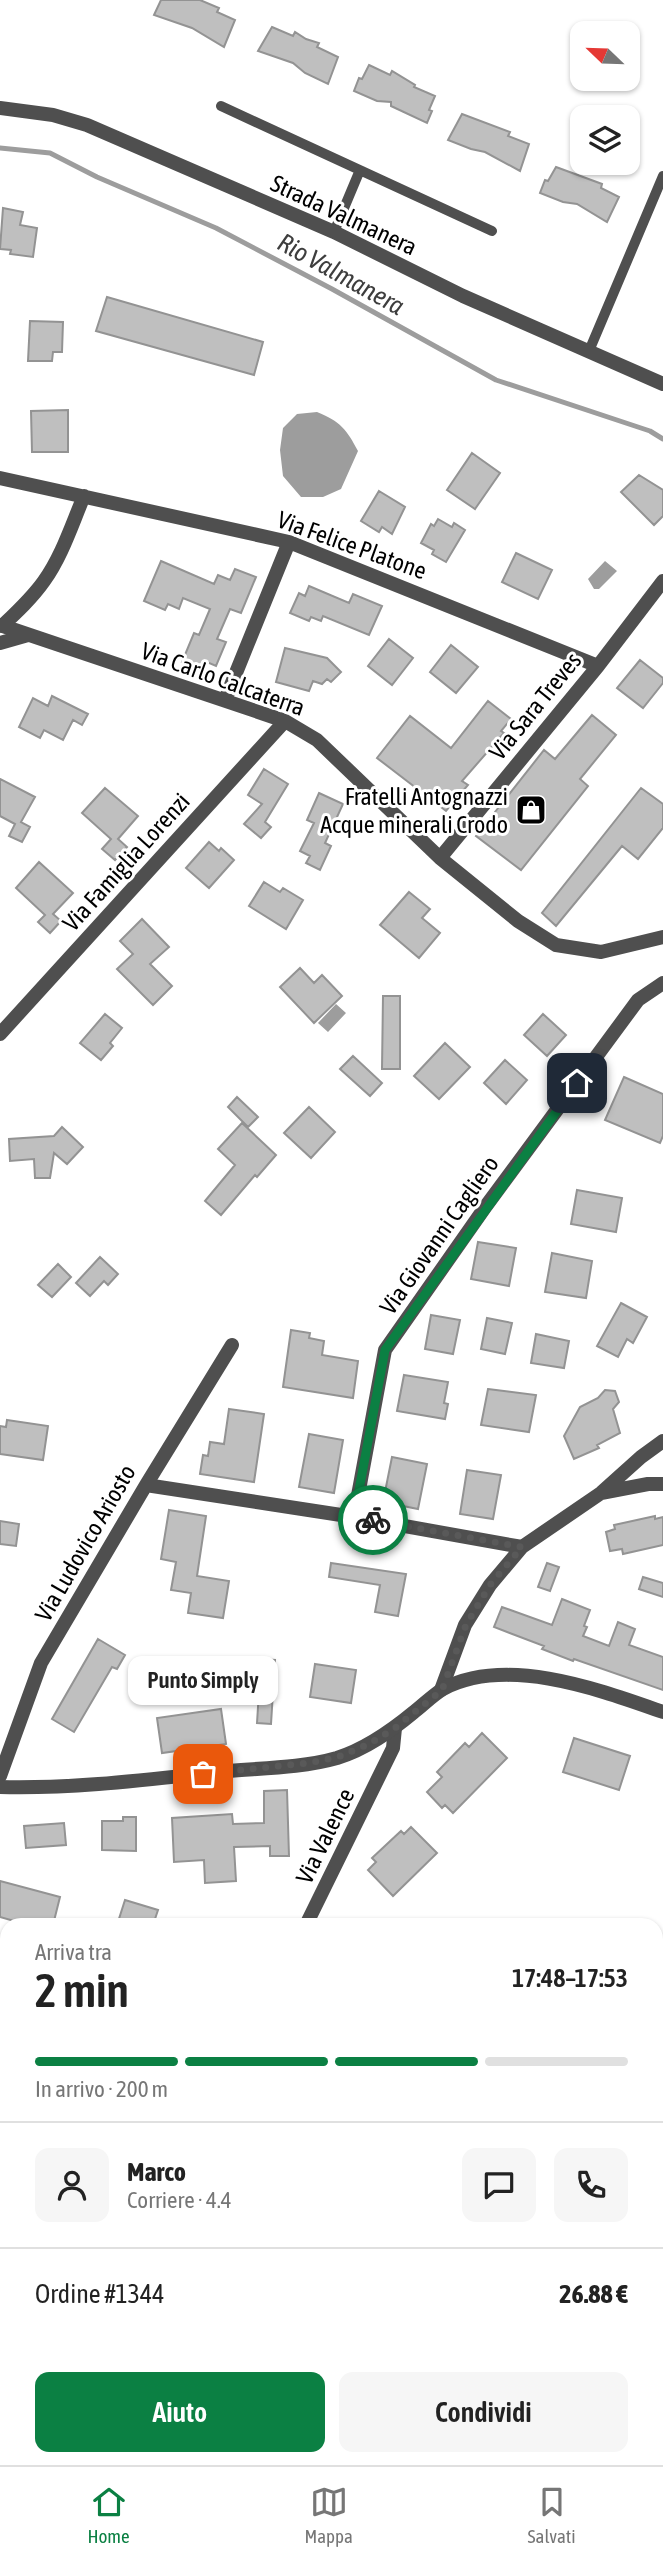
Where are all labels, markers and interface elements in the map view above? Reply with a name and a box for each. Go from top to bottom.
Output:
north arrow [570,21,640,91]
map controls [570,21,640,175]
button: layers [570,105,640,175]
street label: Strada Valmanera [267,169,421,261]
water label: Rio Valmanera [273,227,409,321]
street label: Via Felice Platone [274,506,430,584]
street label: Via Carlo Calcaterra [138,637,308,721]
street label: Via Sara Treves [484,647,586,765]
place label: Fratelli Antognazzi Acque minerali Crodo [320,783,508,838]
street label: Via Famiglia Lorenzi [57,788,195,936]
shop icon: Fratelli Antognazzi Acque minerali Crodo [514,793,548,827]
pin [547,1053,607,1113]
icon: home [558,1064,596,1102]
street label: Via Giovanni Cagliero [374,1151,504,1319]
street label: Via Ludovico Ariosto [29,1460,141,1626]
courier [338,1485,408,1555]
icon: bike [354,1501,392,1539]
callout: Punto Simply [128,1655,278,1704]
text: Punto Simply [147,1667,259,1693]
pin [173,1744,233,1804]
icon: bag [184,1755,222,1793]
street label: Via Valence [290,1784,360,1888]
text: Arriva tra [35,1939,112,1965]
text: 17:48–17:53 [512,1963,628,1993]
text: 2 min [35,1964,129,2017]
text: In arrivo · 200 m [35,2076,168,2102]
button: person [35,2148,109,2222]
button: chat [462,2148,536,2222]
button: phone [554,2148,628,2222]
text: Marco [127,2157,186,2187]
text: Corriere · 4.4 [127,2187,232,2213]
text: Ordine #1344 [35,2279,164,2309]
text: 26.88 € [559,2279,628,2309]
button: Aiuto [35,2372,325,2452]
button: Condividi [339,2372,628,2452]
tab: Home [87,2483,130,2547]
tab: Mappa [304,2483,353,2547]
tab: Salvati [528,2483,576,2547]

